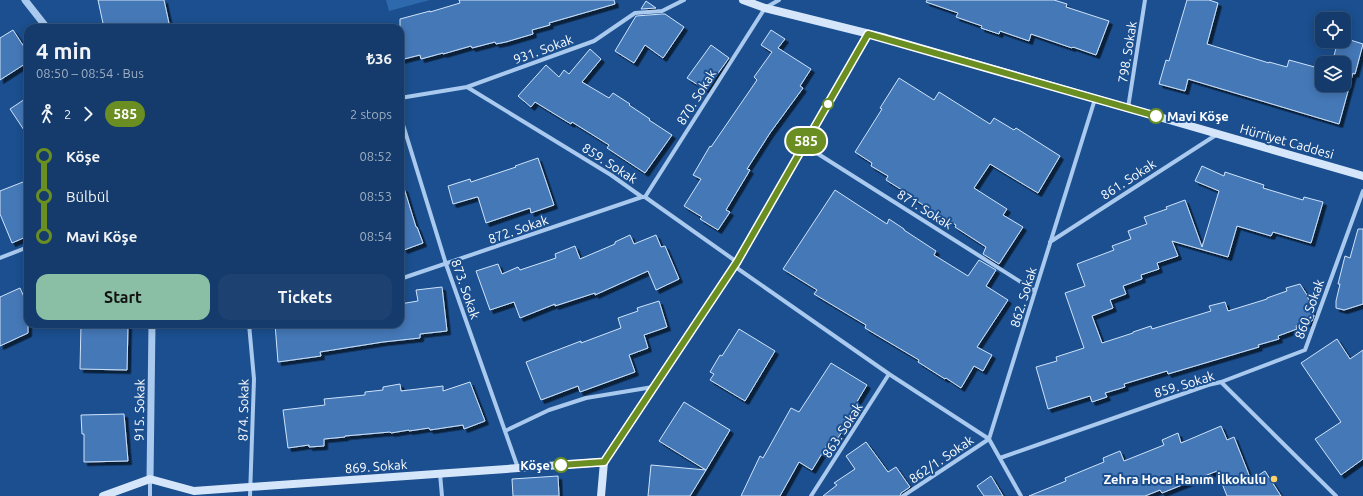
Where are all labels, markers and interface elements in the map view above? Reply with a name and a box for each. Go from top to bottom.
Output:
map controls [1315,12,1351,92]
button: locate [1315,12,1351,48]
street label: 798. Sokak [1115,20,1139,84]
street label: 931. Sokak [511,32,575,66]
text: 4 min [36,38,92,63]
text: ₺36 [366,50,392,67]
button: layers [1315,56,1351,92]
text: 08:50 – 08:54 · Bus [36,66,144,80]
street label: 870. Sokak [674,66,719,127]
unlabelled marker [822,98,834,110]
icon: walk [36,103,58,125]
icon: forward [77,103,99,125]
text: 585 [113,106,137,122]
text: 2 [64,107,71,121]
text: 2 stops [350,107,392,121]
marker: Mavi Köşe [1148,108,1164,124]
place label: Mavi Köşe [1167,109,1229,125]
street label: Hürriyet Caddesi [1239,121,1335,161]
line badge: 585 [783,128,829,154]
text: 585 [794,133,818,149]
street label: 859. Sokak [580,140,640,186]
text: Köşe [66,148,100,165]
text: 08:52 [359,149,392,163]
street label: 861. Sokak [1098,156,1158,202]
street label: 871. Sokak [895,187,956,232]
text: Bülbül [66,188,109,205]
text: 08:53 [359,189,392,203]
street label: 872. Sokak [486,212,550,246]
text: Mavi Köşe [66,228,137,245]
text: 08:54 [359,229,392,243]
street label: 873. Sokak [449,257,483,321]
street label: 862. Sokak [1007,265,1039,329]
button: Start [36,274,210,320]
button: Tickets [218,274,392,320]
street label: 860. Sokak [1292,277,1326,341]
street label: 859. Sokak [1152,368,1216,400]
street label: 915. Sokak [131,378,147,441]
street label: 874. Sokak [235,378,251,441]
street label: 863. Sokak [819,400,865,460]
street label: 862/1. Sokak [906,432,976,486]
street label: 869. Sokak [344,457,408,475]
marker: Köşe [553,457,569,473]
place label: Köşe [520,458,550,474]
place label: Zehra Hoca Hanım İlkokulu [1103,472,1266,486]
marker: Zehra Hoca Hanım İlkokulu [1269,474,1279,484]

